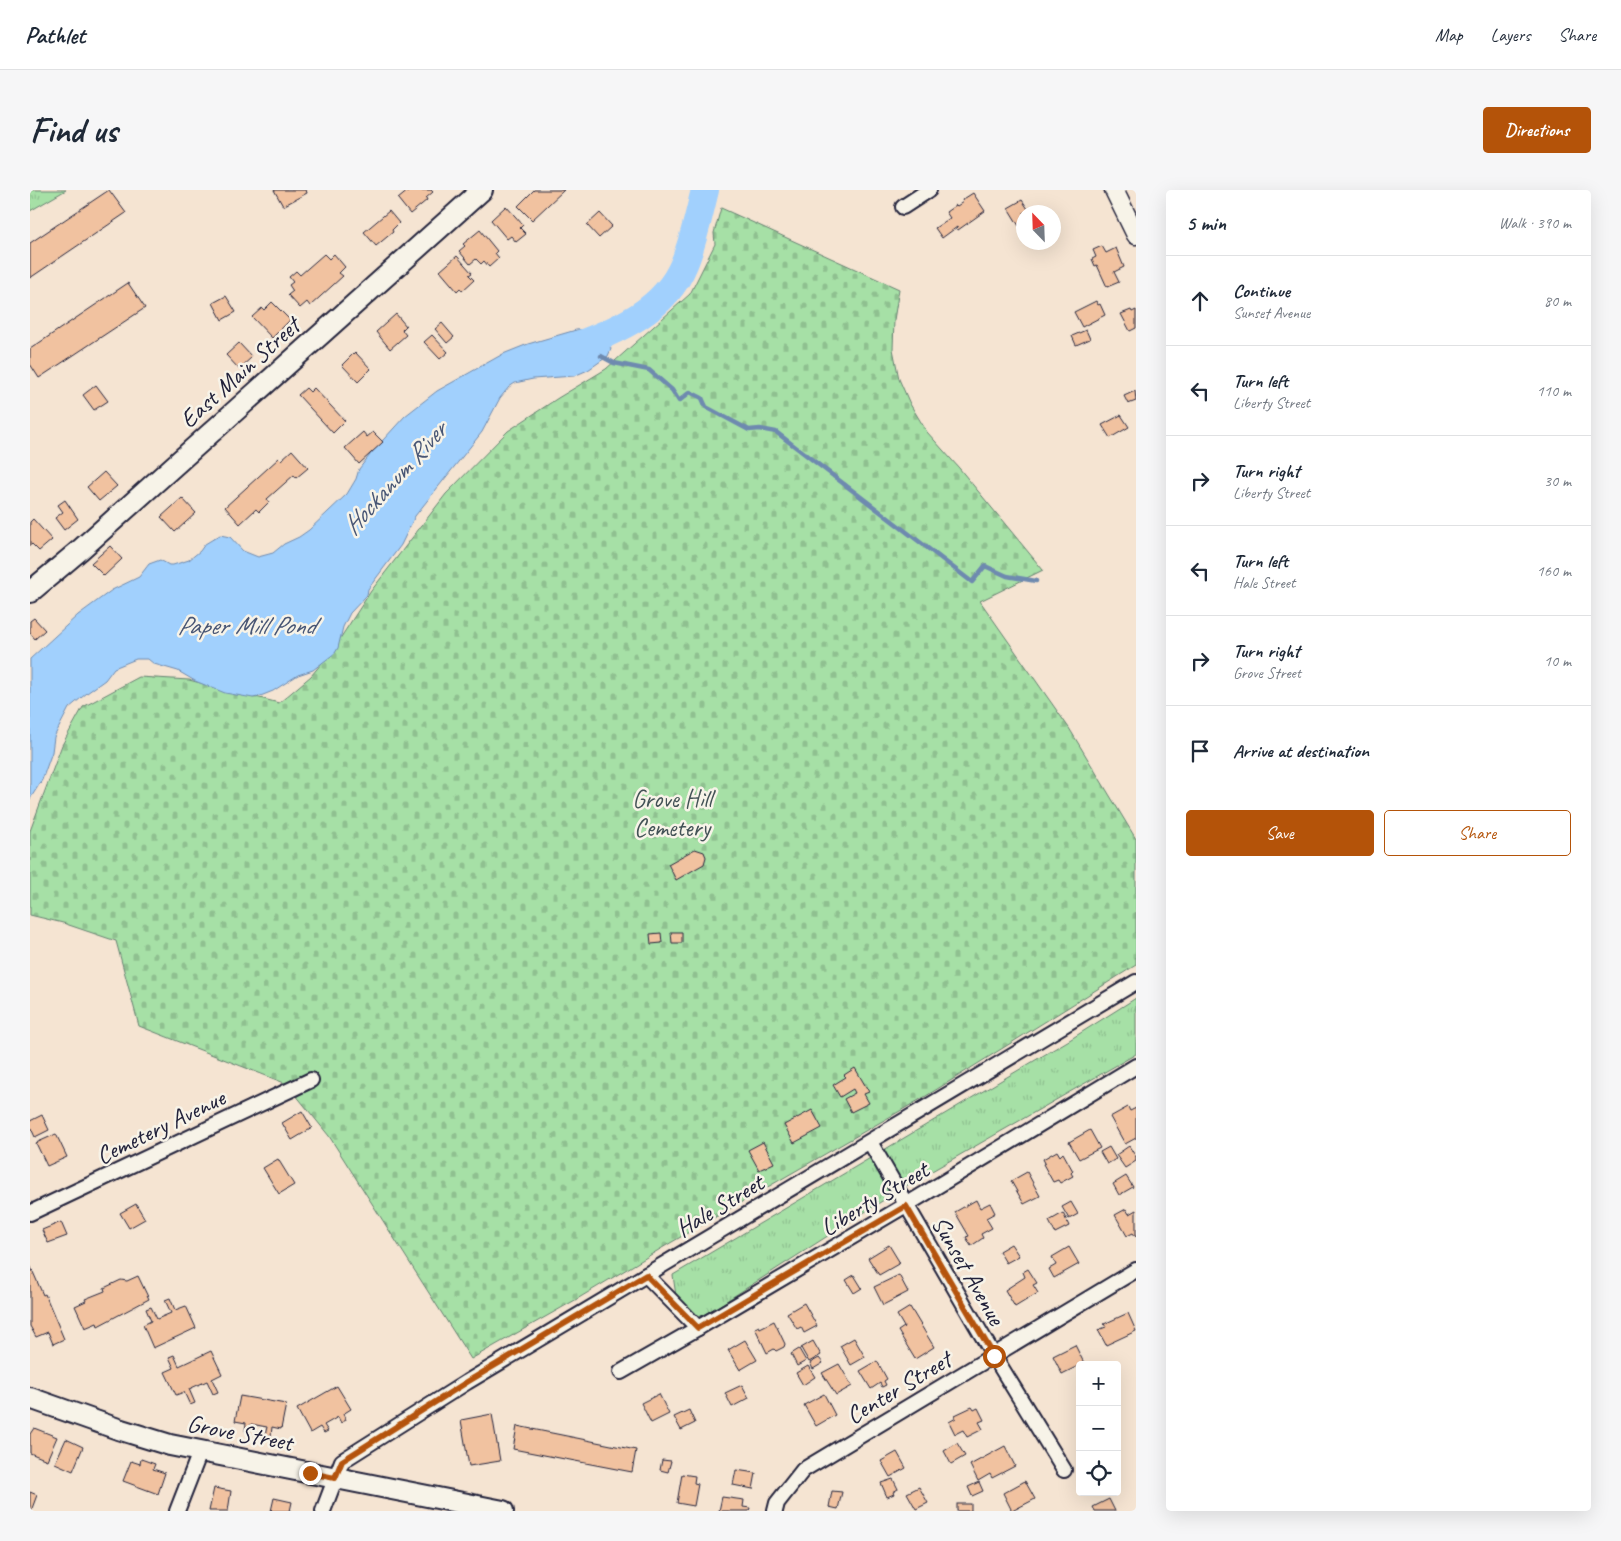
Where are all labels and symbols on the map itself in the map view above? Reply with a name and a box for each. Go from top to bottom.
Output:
north arrow [1016,205,1061,250]
street label: East Main Street [173,308,309,435]
water label: Hockanum River [335,412,457,542]
water label: Paper Mill Pond [177,609,323,642]
park label: Grove Hill Cemetery [632,783,717,844]
street label: Cemetery Avenue [91,1081,232,1172]
street label: Liberty Street [815,1153,937,1244]
street label: Hale Street [670,1166,772,1245]
street label: Sunset Avenue [924,1210,1013,1332]
street label: Center Street [840,1342,960,1432]
route start [983,1345,1006,1368]
street label: Grove Street [185,1407,298,1459]
route end [299,1462,322,1485]

